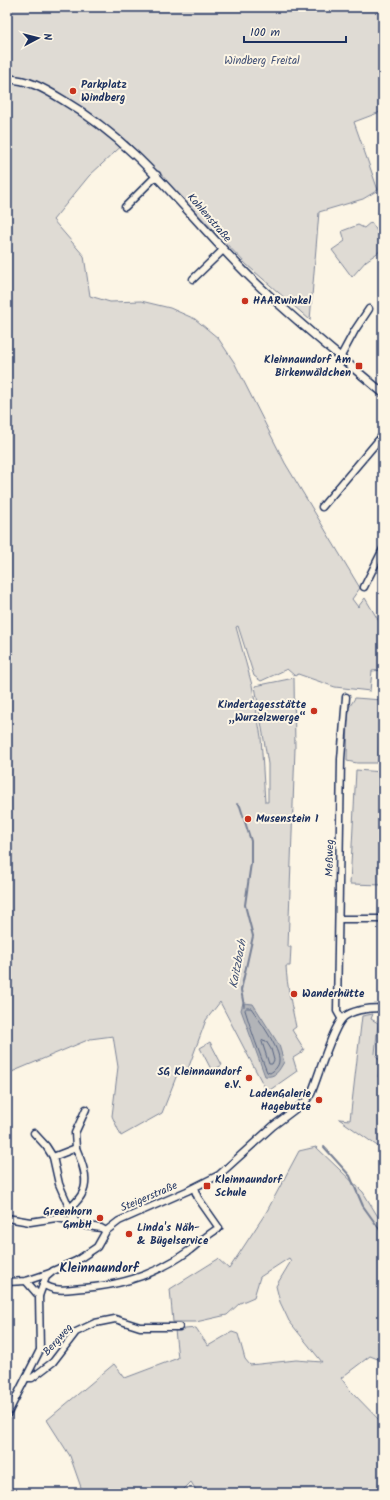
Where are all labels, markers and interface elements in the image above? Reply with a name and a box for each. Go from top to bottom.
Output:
north arrow [18,18,58,58]
scale bar [244,18,346,44]
text: 100 m [250,23,281,42]
text: N [38,32,56,41]
park label: Windberg Freital [224,52,300,70]
place label: Parkplatz Windberg [81,76,127,107]
marker: Parkplatz Windberg [68,86,78,96]
street label: Kohlenstraße [183,189,236,247]
place label: HAARwinkel [253,292,311,310]
marker: HAARwinkel [240,296,250,306]
place label: Kleinnaundorf Am Birkenwäldchen [264,351,351,382]
marker: Kleinnaundorf Am Birkenwäldchen [354,361,364,371]
place label: Kindertagesstätte „Wurzelzwerge“ [218,696,307,727]
marker: Kindertagesstätte „Wurzelzwerge“ [309,706,319,716]
place label: Musenstein 1 [256,810,319,828]
marker: Musenstein 1 [243,814,253,824]
street label: Meßweg [321,839,339,877]
water label: Kaitzbach [224,937,252,990]
place label: Wanderhütte [302,985,365,1003]
marker: Wanderhütte [289,989,299,999]
place label: SG Kleinnaundorf e.V. [157,1063,242,1094]
marker: SG Kleinnaundorf e.V. [244,1073,254,1083]
place label: LadenGalerie Hagebutte [249,1085,312,1116]
marker: LadenGalerie Hagebutte [314,1095,324,1105]
place label: Kleinnaundorf Schule [215,1171,283,1202]
street label: Steigerstraße [118,1177,180,1217]
marker: Kleinnaundorf Schule [202,1181,212,1191]
place label: Greenhorn GmbH [43,1203,92,1234]
marker: Greenhorn GmbH [95,1213,105,1223]
place label: Linda's Näh- & Bügelservice [137,1219,209,1250]
marker: Linda's Näh- & Bügelservice [124,1229,134,1239]
district label: Kleinnaundorf [60,1258,140,1279]
street label: Bergweg [38,1320,78,1360]

